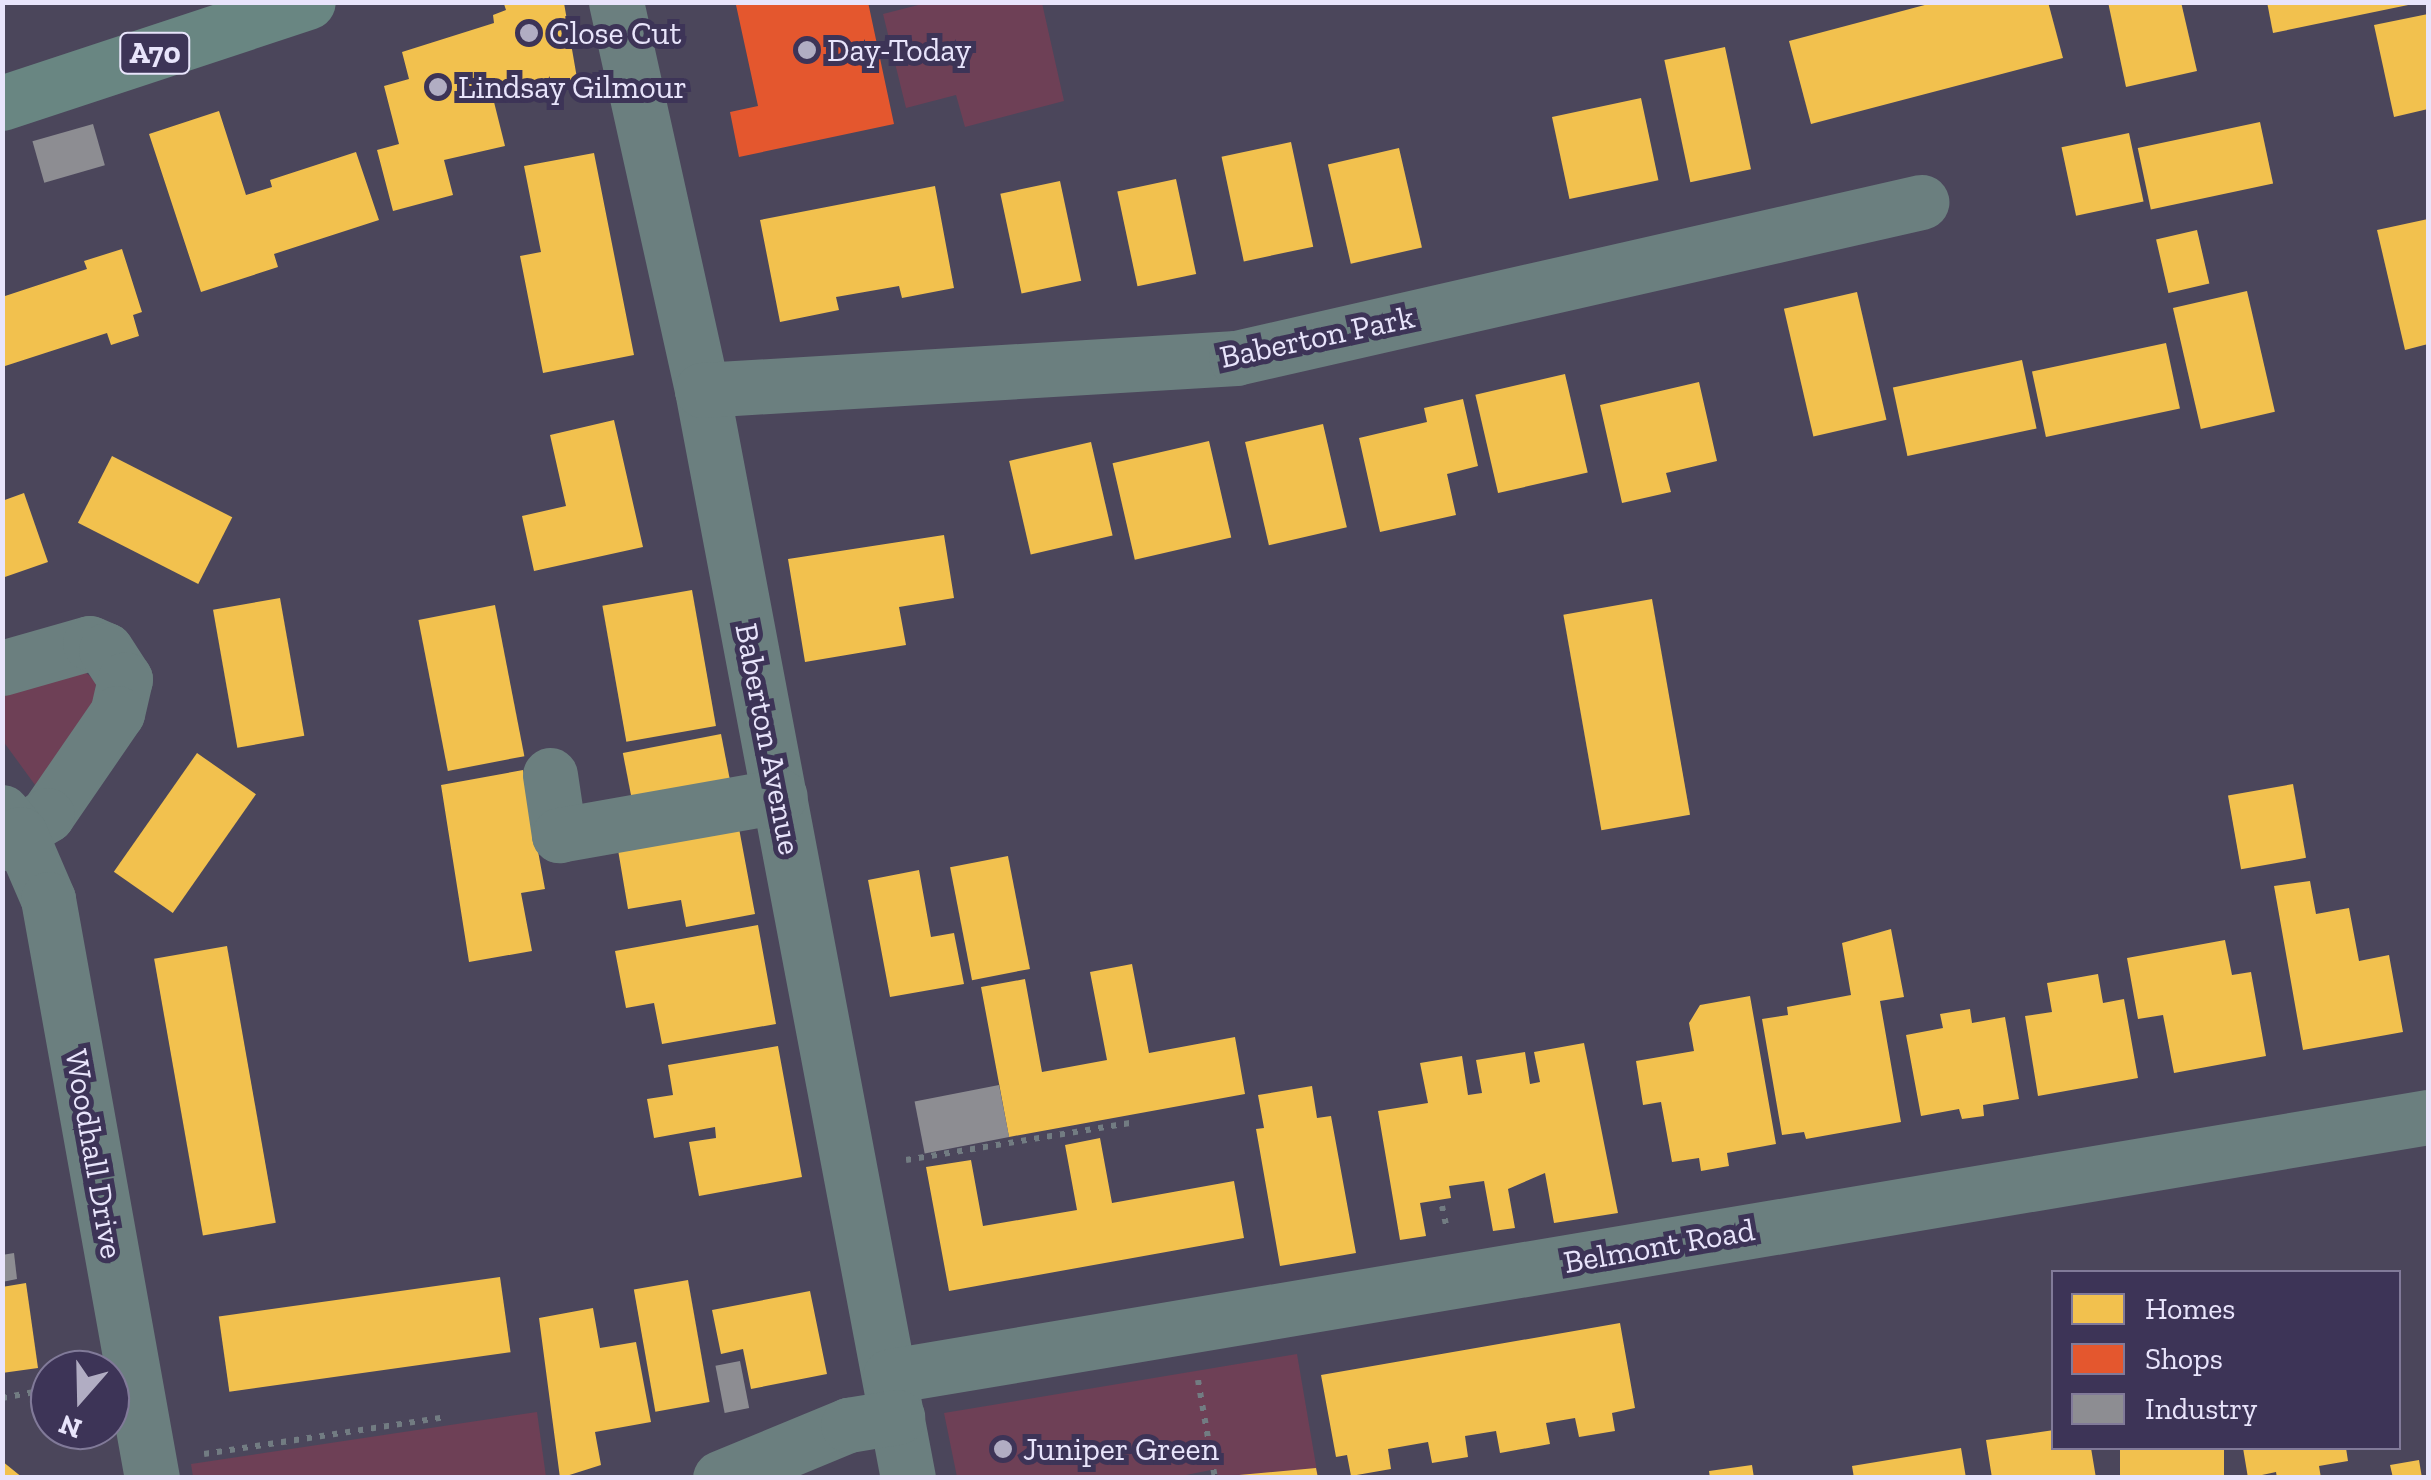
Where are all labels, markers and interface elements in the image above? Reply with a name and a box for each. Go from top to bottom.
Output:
place label: Close Cut [549,14,681,52]
marker: Close Cut [518,22,540,44]
road number: A70 [118,28,192,78]
place label: Day-Today [827,31,971,69]
marker: Day-Today [796,39,818,61]
place label: Lindsay Gilmour [458,68,688,106]
marker: Lindsay Gilmour [427,76,449,98]
street label: Baberton Park [1216,298,1418,376]
street label: Baberton Avenue [727,620,809,858]
street label: Woodhall Drive [57,1046,131,1262]
street label: Belmont Road [1561,1210,1757,1282]
legend [2051,1270,2401,1450]
text: Homes [2145,1291,2235,1327]
text: Shops [2145,1341,2223,1377]
north arrow [30,1350,130,1450]
text: Industry [2145,1391,2257,1427]
text: N [55,1408,86,1446]
place label: Juniper Green [1023,1430,1220,1468]
marker: Juniper Green [992,1438,1014,1460]

